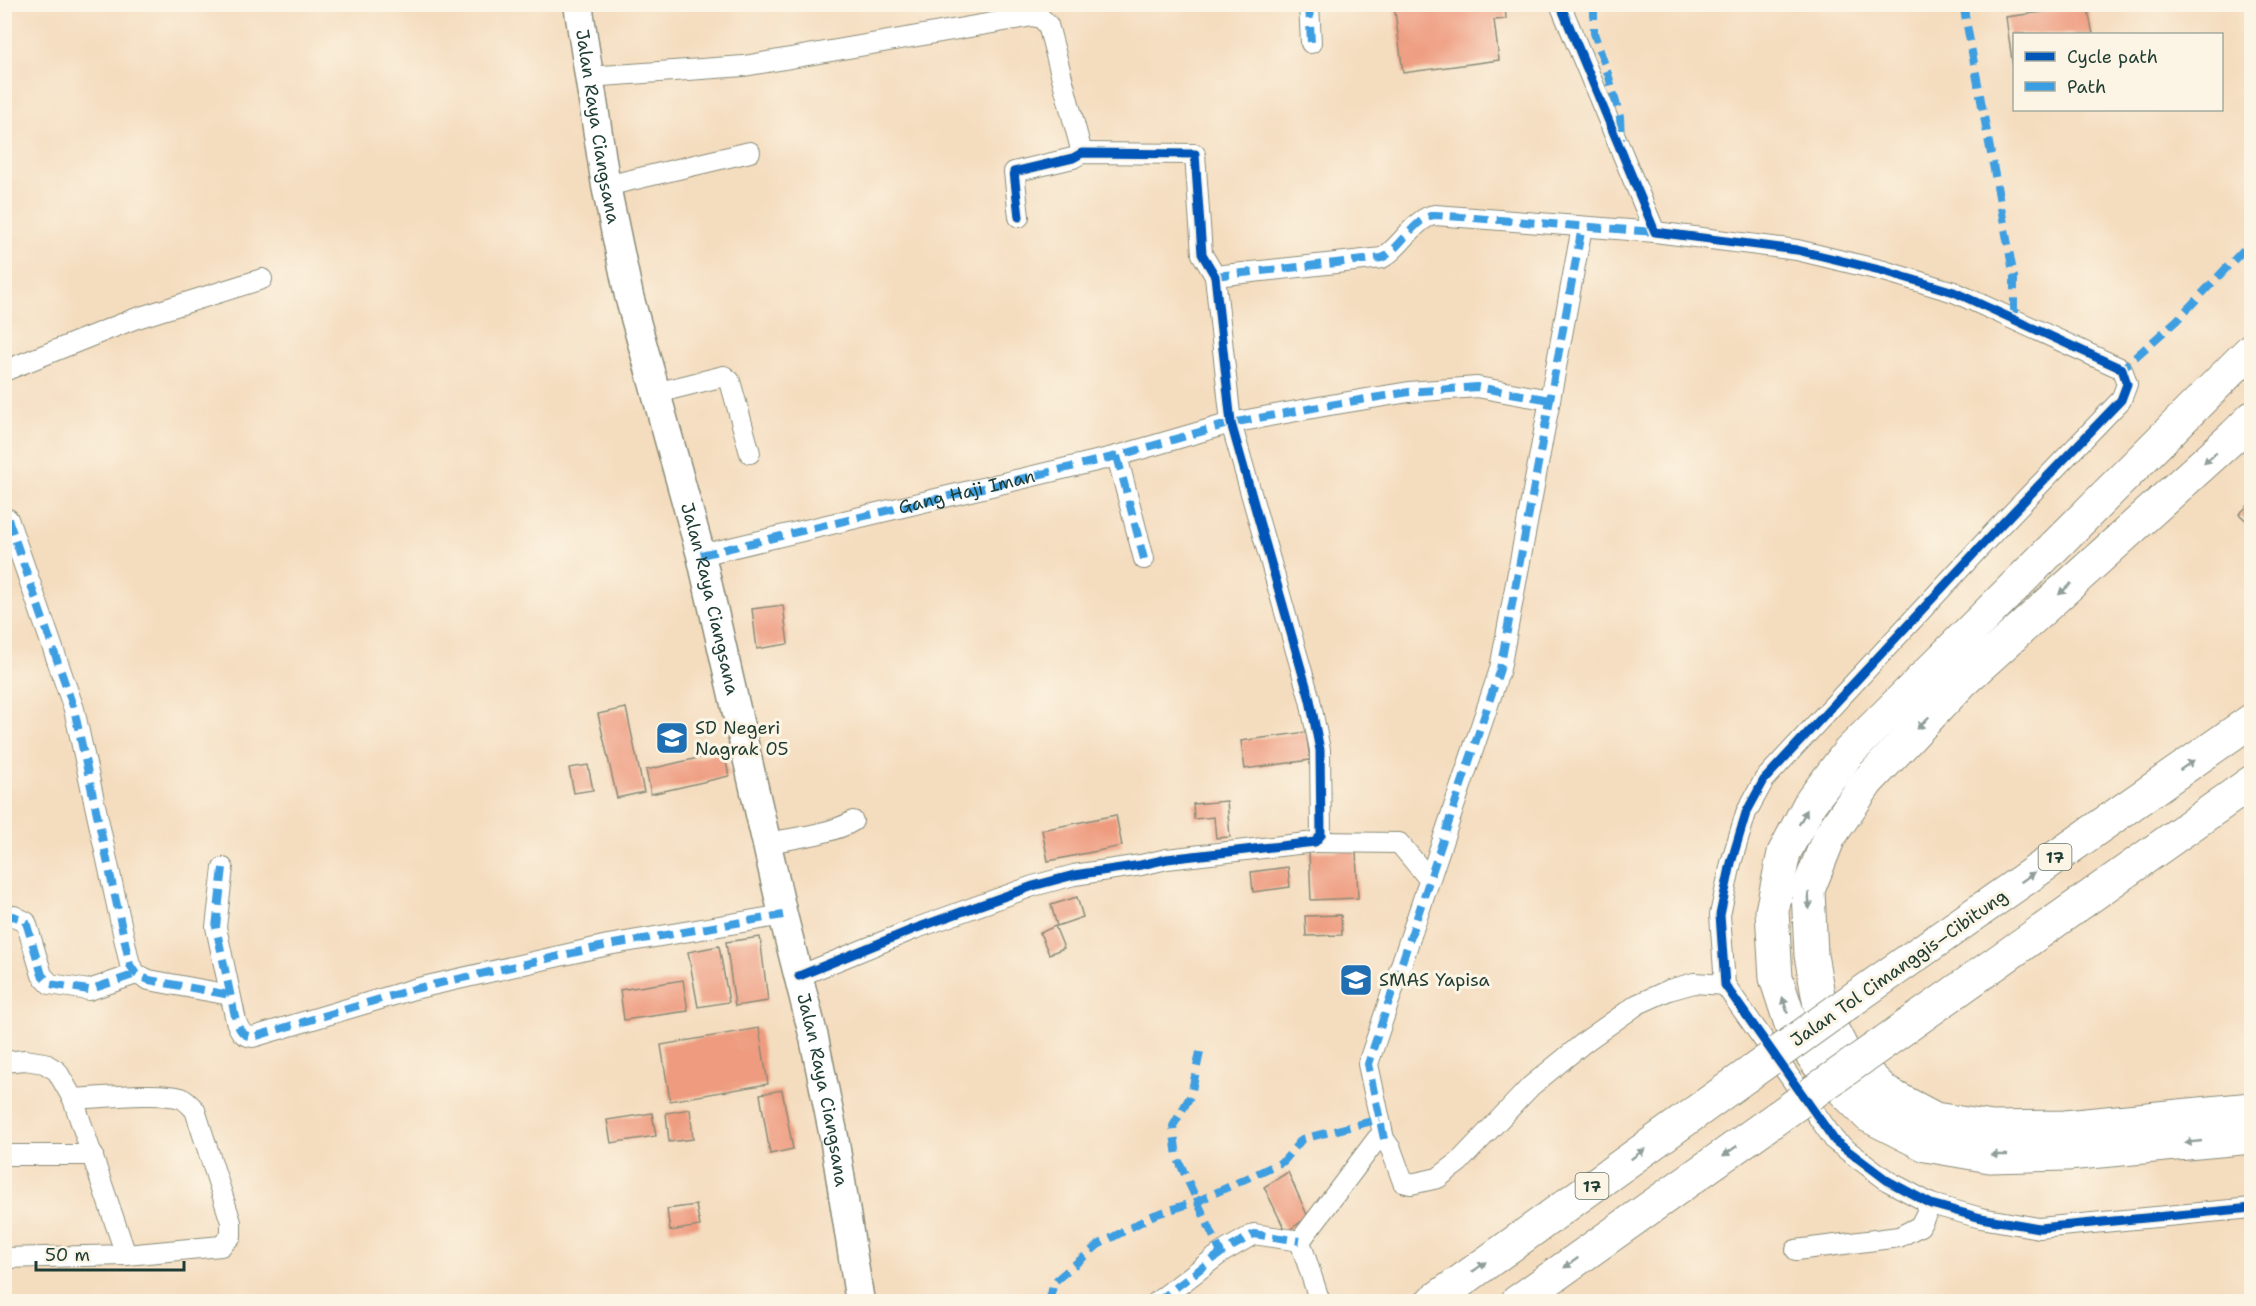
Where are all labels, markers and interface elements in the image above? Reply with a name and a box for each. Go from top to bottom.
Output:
street label: Jalan Raya Ciangsana [570,27,626,226]
legend [2013,33,2223,111]
text: Cycle path [2067,45,2158,69]
text: Path [2067,75,2106,99]
one-way arrow [2202,451,2217,465]
street label: Gang Haji Iman [896,464,1037,520]
street label: Jalan Raya Ciangsana [675,500,744,697]
one-way arrow [2058,582,2073,595]
one-way arrow [1916,715,1930,730]
place label: SD Negeri Nagrak 05 [695,716,789,761]
school or university icon: SD Negeri Nagrak 05 [654,720,690,756]
one-way arrow [2179,759,2195,771]
one-way arrow [1798,808,1808,825]
road number: 17 [2038,844,2072,870]
one-way arrow [2019,871,2035,883]
street label: Jalan Tol Cimanggis–Cibitung [1786,884,2012,1052]
one-way arrow [1804,891,1813,910]
school or university icon: SMAS Yapisa [1338,962,1374,998]
place label: SMAS Yapisa [1379,968,1490,992]
street label: Jalan Raya Ciangsana [791,991,854,1188]
one-way arrow [1780,996,1789,1014]
one-way arrow [2184,1137,2203,1147]
one-way arrow [1723,1145,1739,1157]
one-way arrow [1629,1148,1645,1160]
one-way arrow [1989,1150,2008,1160]
road number: 17 [1576,1173,1608,1199]
scale bar [36,1234,184,1272]
text: 50 m [45,1243,90,1267]
one-way arrow [1564,1257,1580,1269]
one-way arrow [1472,1262,1487,1274]

